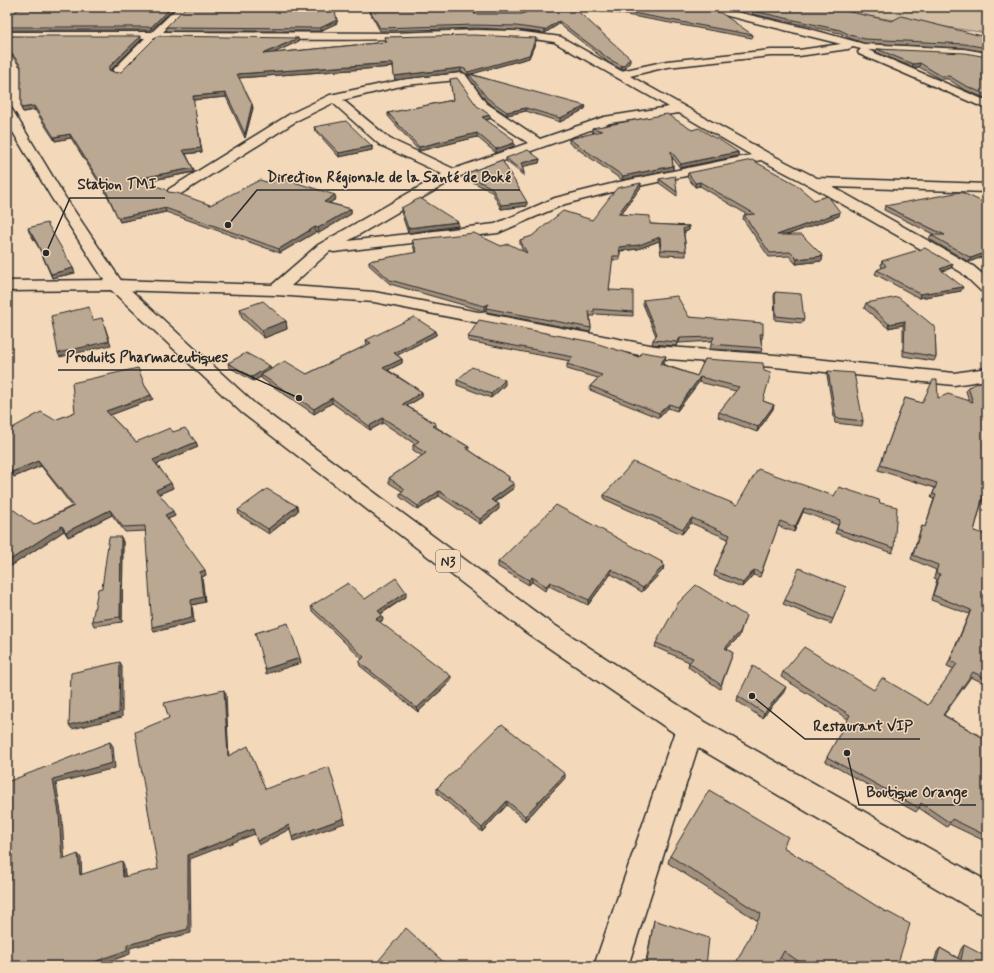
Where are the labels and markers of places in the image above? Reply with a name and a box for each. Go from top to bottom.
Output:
callout: Direction Régionale de la Santé de Boké [257,163,520,190]
callout: Station TMI [70,171,165,198]
callout: Produits Pharmaceutiques [58,343,236,370]
callout: Restaurant VIP [805,712,920,739]
callout: Boutique Orange [859,778,976,805]

